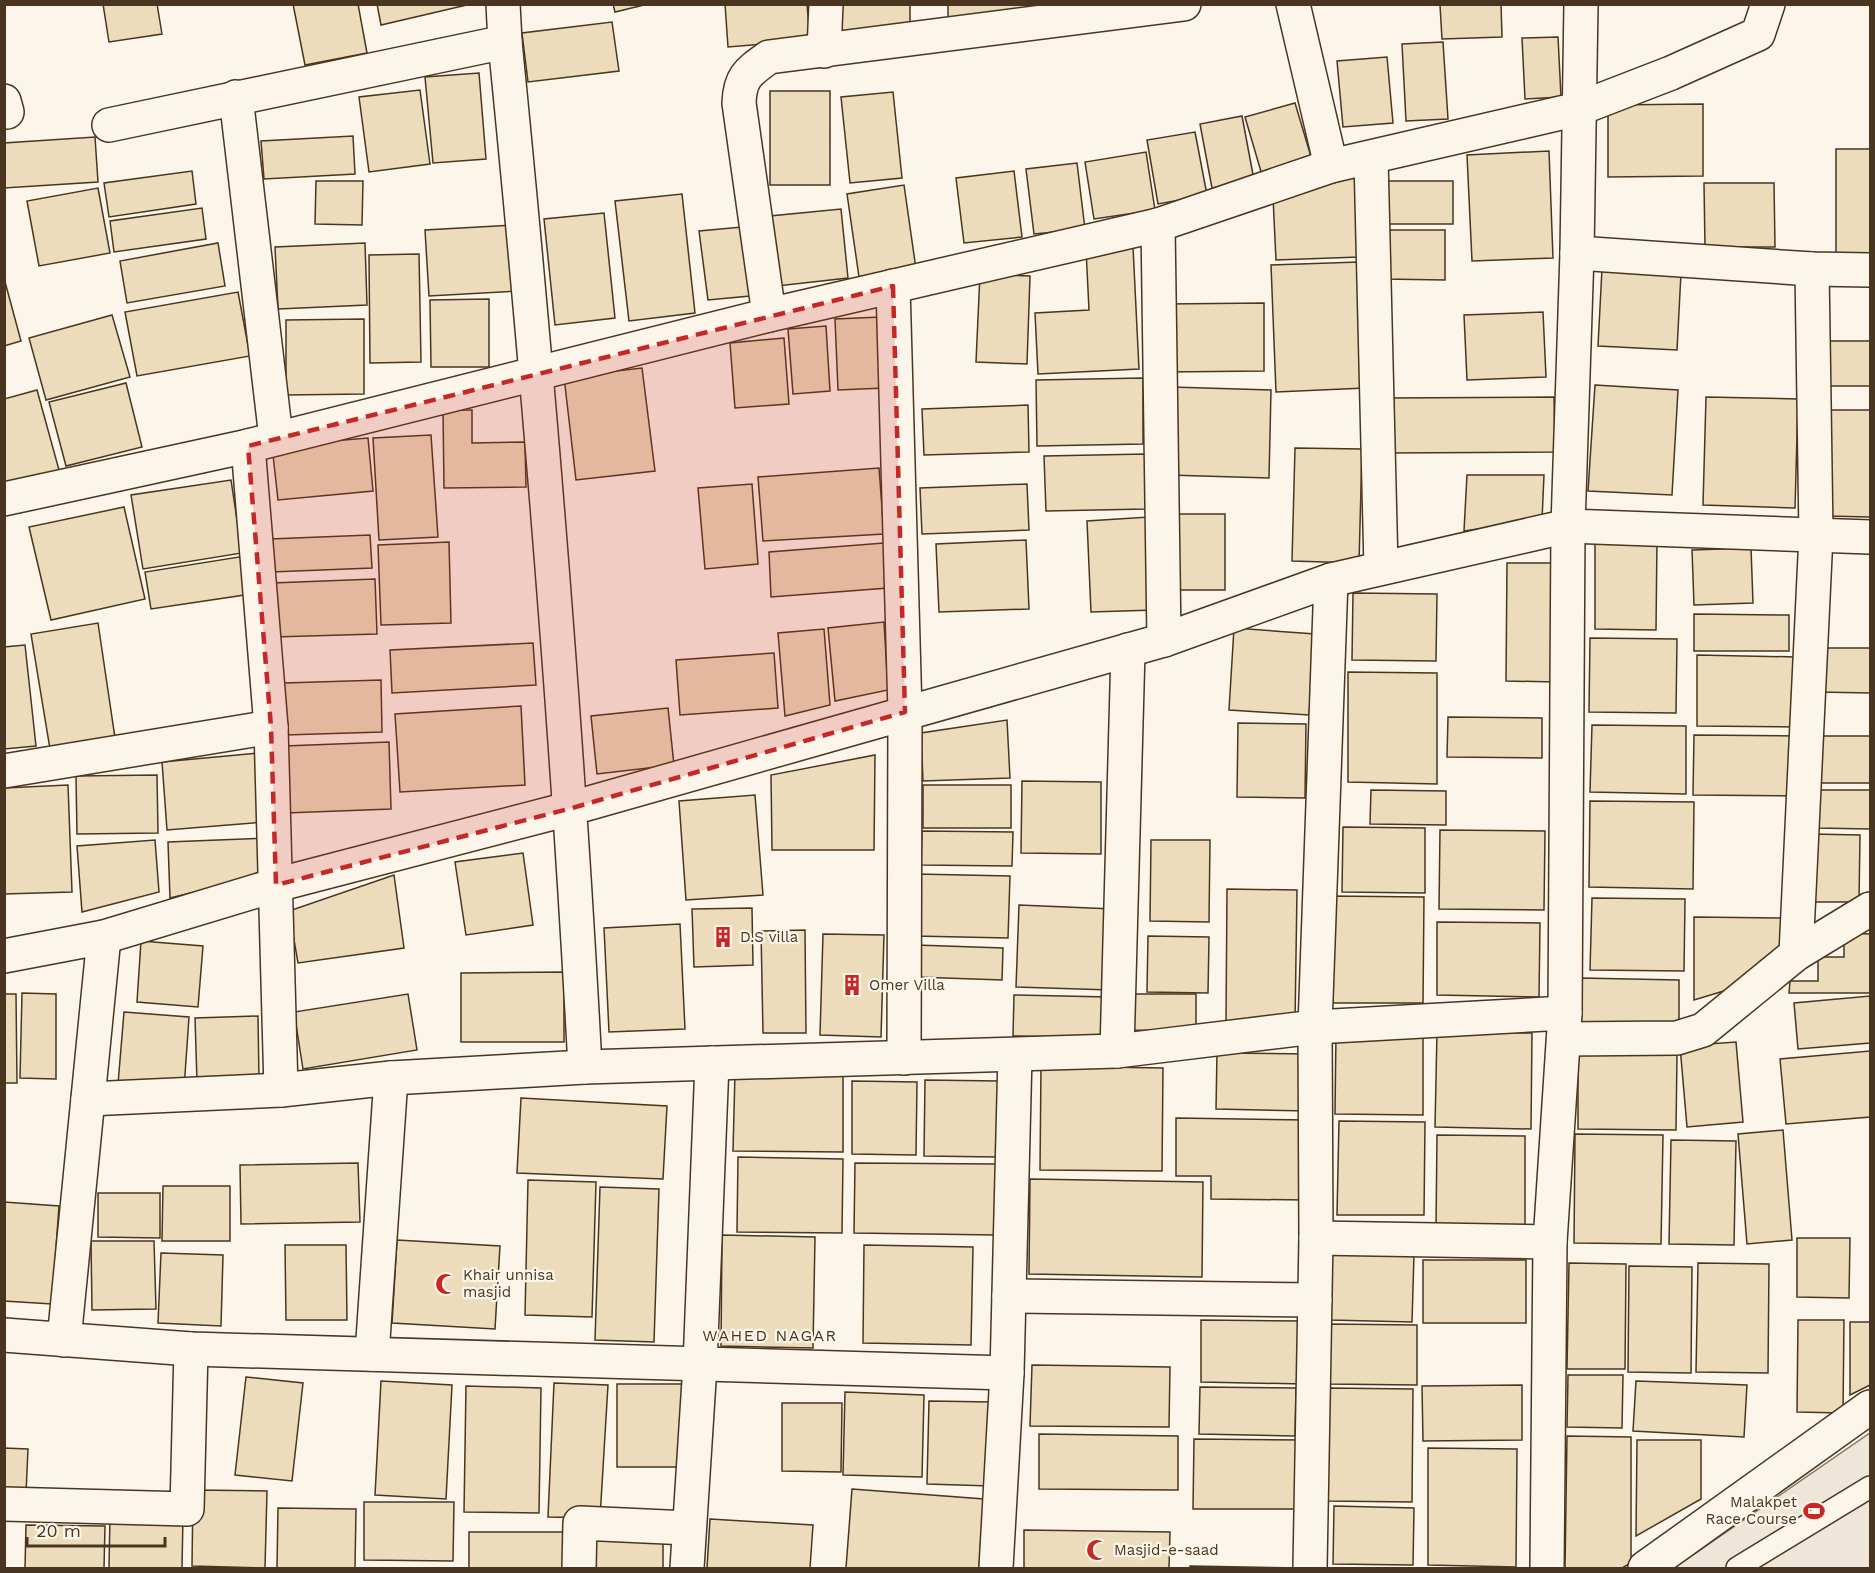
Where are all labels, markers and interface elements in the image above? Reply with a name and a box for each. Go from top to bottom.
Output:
building icon: D.S villa [711,925,735,949]
place label: D.S villa [740,928,799,946]
building icon: Omer Villa [840,973,864,997]
place label: Omer Villa [869,976,945,994]
place label: Khair unnisa masjid [463,1266,554,1301]
mosque icon: Khair unnisa masjid [434,1272,458,1296]
district label: WAHED NAGAR [702,1326,838,1345]
place label: Malakpet Race Course [1705,1493,1798,1528]
sports icon: Malakpet Race Course [1802,1499,1826,1523]
scale bar [27,1510,165,1548]
text: 20 m [36,1520,81,1541]
mosque icon: Masjid-e-saad [1085,1538,1109,1562]
place label: Masjid-e-saad [1114,1541,1219,1559]

